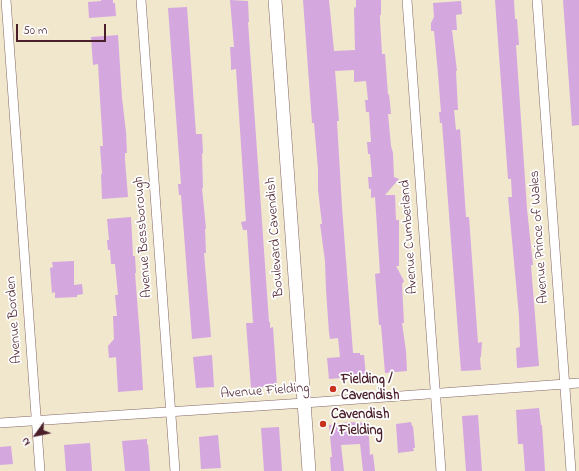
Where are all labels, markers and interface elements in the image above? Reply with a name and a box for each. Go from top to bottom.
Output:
scale bar [18,16,108,42]
text: 50 m [23,22,47,40]
street label: Avenue Prince of Wales [527,170,553,304]
street label: Avenue Bessborough [131,176,157,298]
street label: Boulevard Cavendish [263,176,289,298]
street label: Avenue Cumberland [398,179,422,295]
street label: Avenue Borden [4,276,26,364]
place label: Fielding / Cavendish [341,373,399,406]
street label: Avenue Fielding [220,381,310,403]
marker: Fielding / Cavendish [328,384,338,394]
place label: Cavendish / Fielding [331,408,389,440]
north arrow [16,415,56,455]
marker: Cavendish / Fielding [318,419,328,429]
text: N [17,434,35,449]

